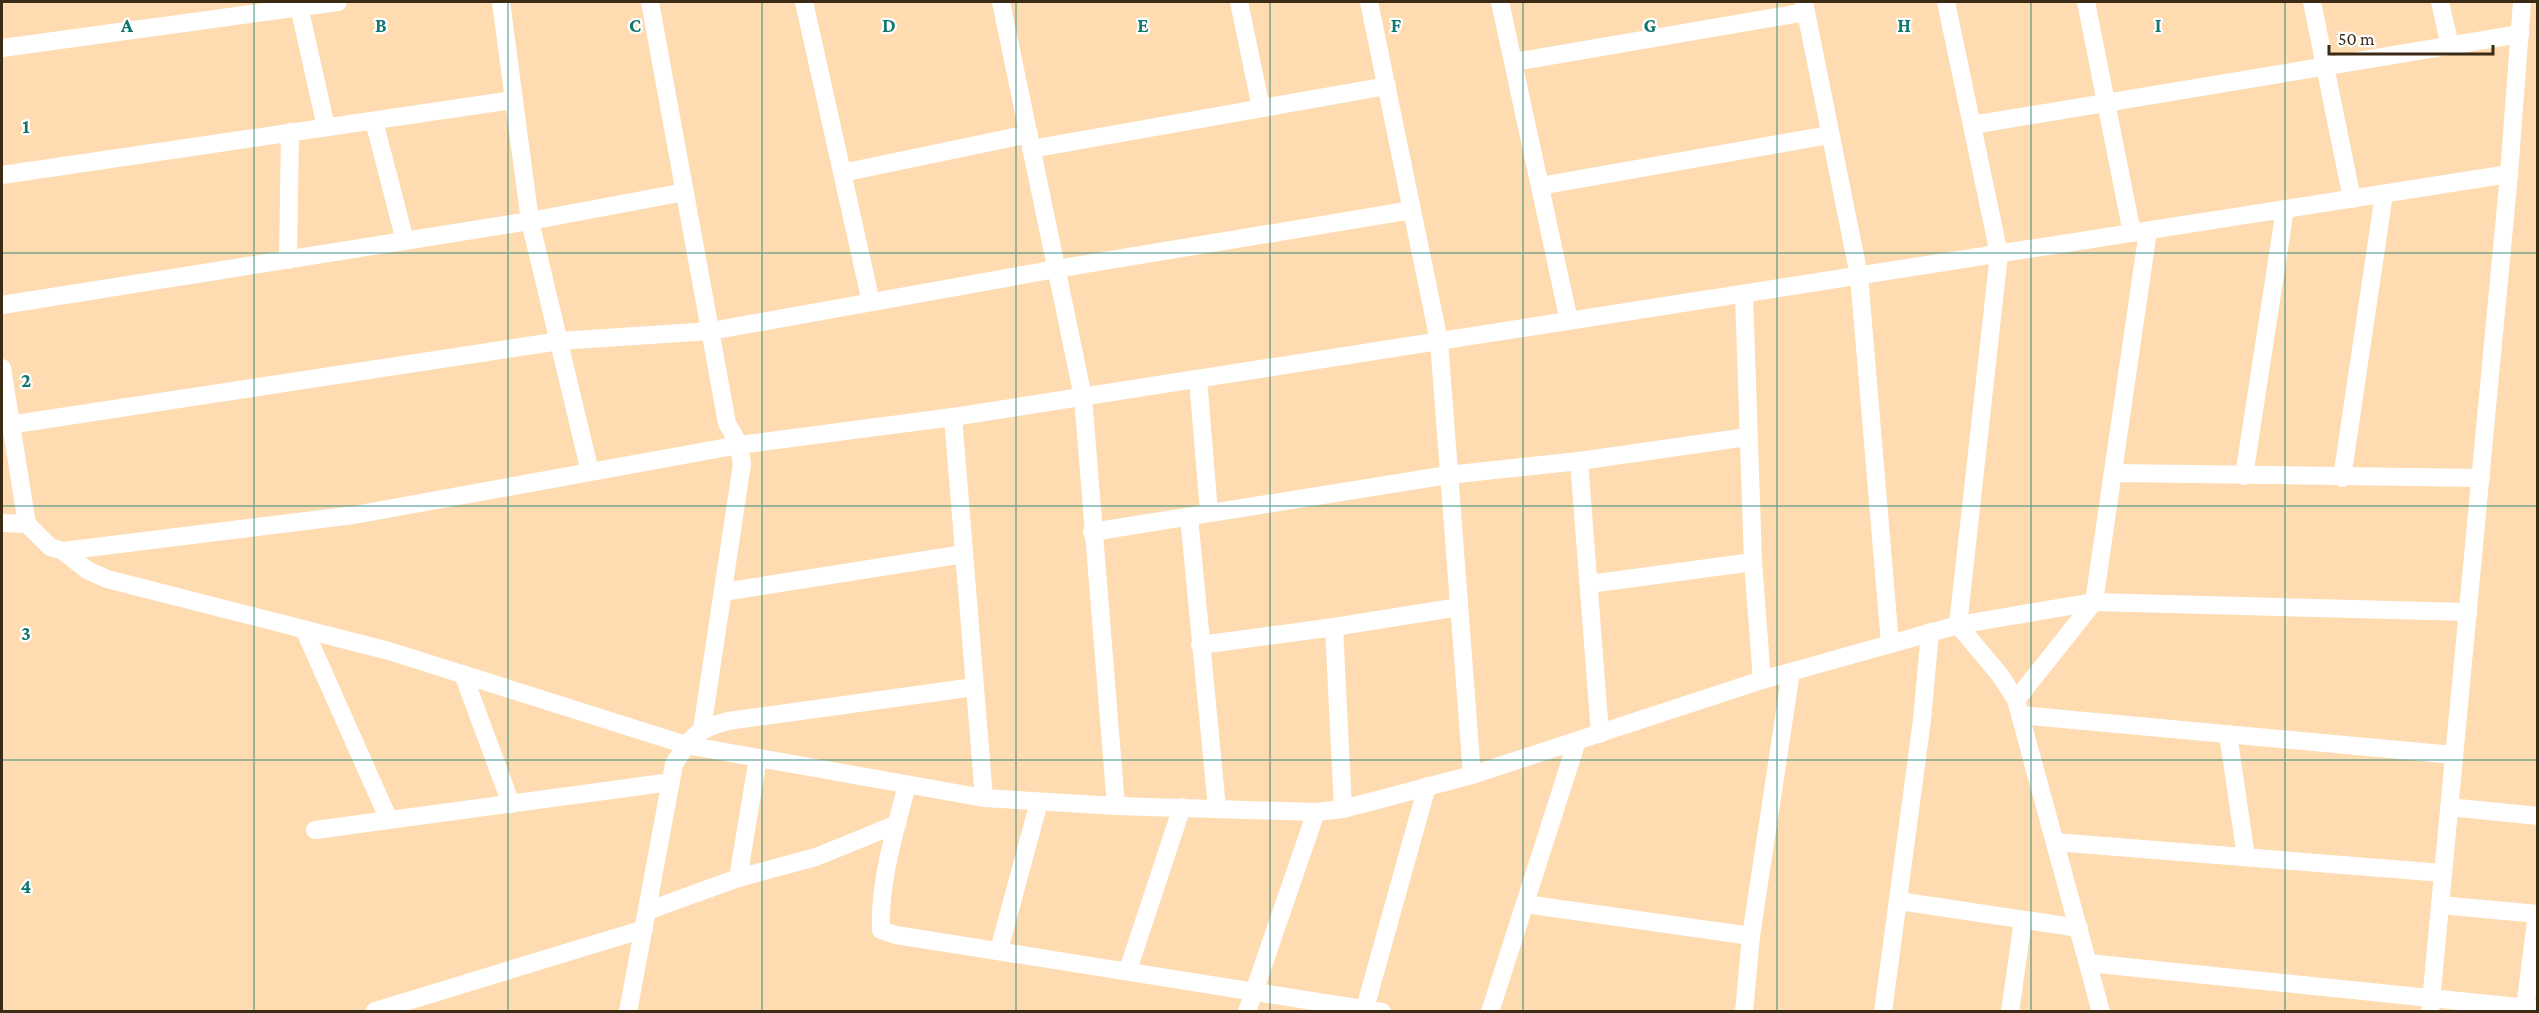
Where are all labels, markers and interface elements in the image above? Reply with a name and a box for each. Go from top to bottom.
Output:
text: A [120,14,134,36]
text: B [375,14,387,36]
text: C [629,14,641,36]
text: D [882,14,896,36]
text: E [1137,14,1149,36]
text: F [1391,14,1402,36]
text: G [1644,14,1657,36]
text: H [1897,14,1911,36]
text: I [2155,14,2162,36]
scale bar [2329,18,2492,56]
text: 50 m [2338,29,2375,49]
text: 1 [22,115,30,137]
text: 2 [21,369,31,391]
text: 3 [21,622,31,644]
text: 4 [21,875,32,897]

